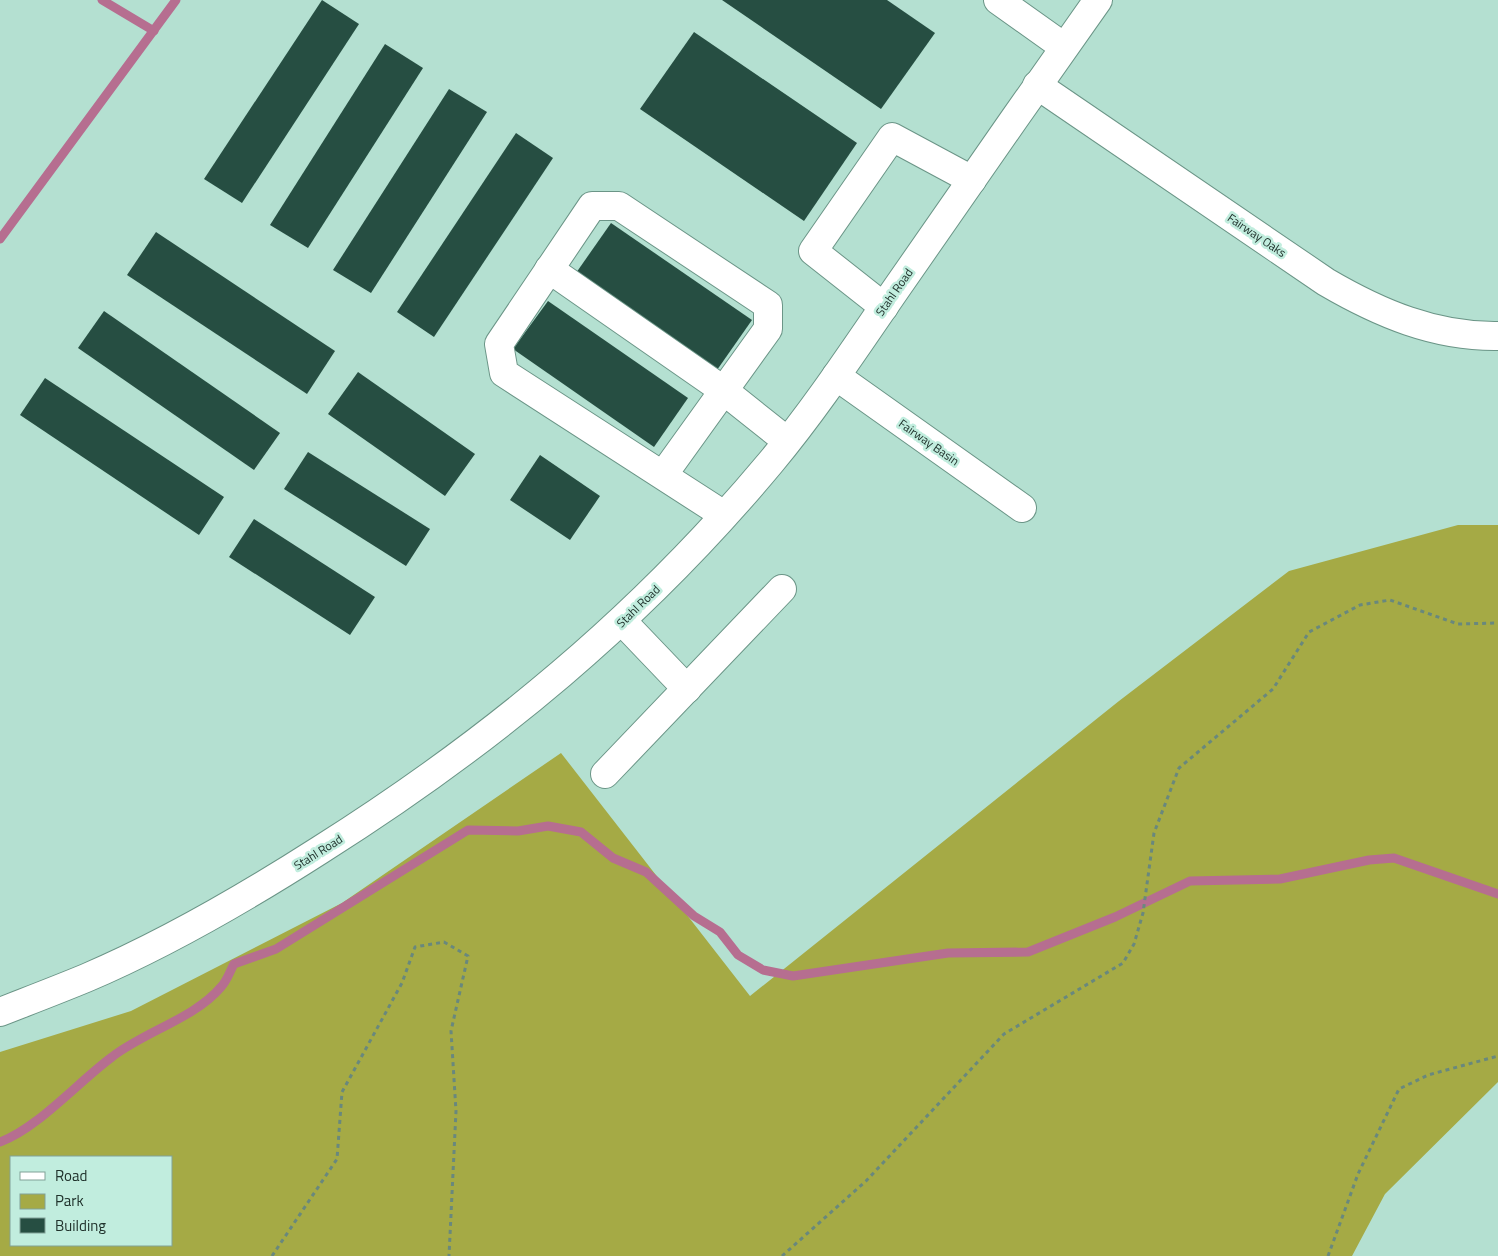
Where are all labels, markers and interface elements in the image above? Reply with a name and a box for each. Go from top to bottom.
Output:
street label: Fairway Oaks [1224,208,1291,262]
street label: Stahl Road [871,264,917,320]
street label: Fairway Basin [895,414,963,470]
street label: Stahl Road [612,580,664,632]
street label: Stahl Road [290,830,346,874]
legend [10,1156,172,1246]
text: Road [55,1164,87,1187]
text: Park [55,1189,84,1212]
text: Building [55,1214,106,1237]

